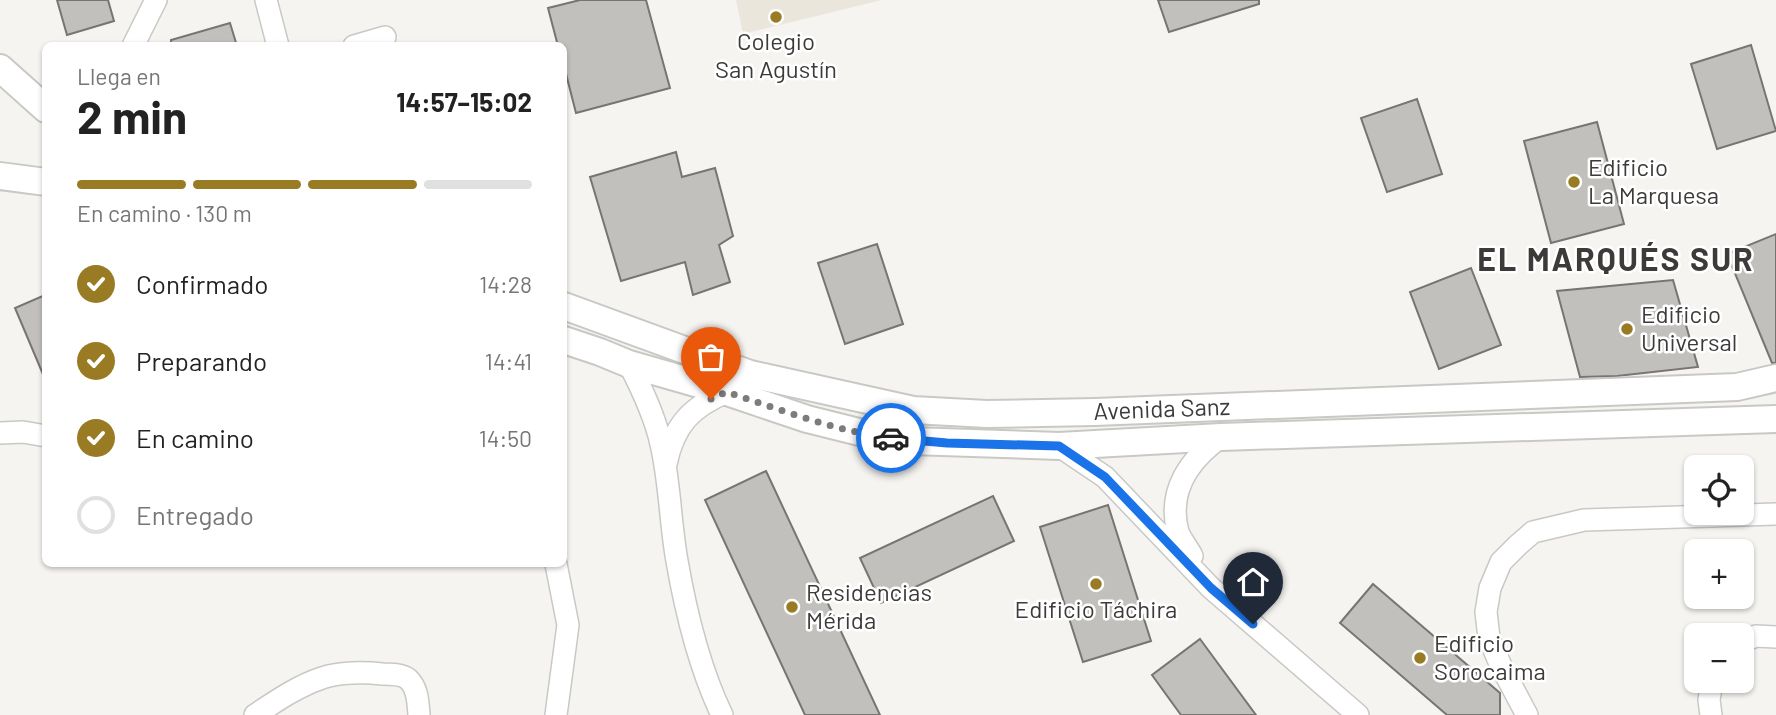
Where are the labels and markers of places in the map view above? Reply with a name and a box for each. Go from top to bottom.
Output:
marker: Colegio San Agustín [768,9,784,25]
place label: Colegio San Agustín [715,26,837,83]
place label: Edificio La Marquesa [1588,152,1719,209]
marker: Edificio La Marquesa [1566,174,1582,190]
place label: Edificio Universal [1641,299,1737,356]
marker: Edificio Universal [1619,321,1635,337]
pin [681,327,741,399]
pin [1223,552,1283,624]
marker: Edificio Táchira [1088,576,1104,592]
place label: Residencias Mérida [806,577,932,634]
place label: Edificio Táchira [1015,594,1177,623]
marker: Residencias Mérida [784,599,800,615]
place label: Edificio Sorocaima [1434,628,1546,685]
marker: Edificio Sorocaima [1412,650,1428,666]

